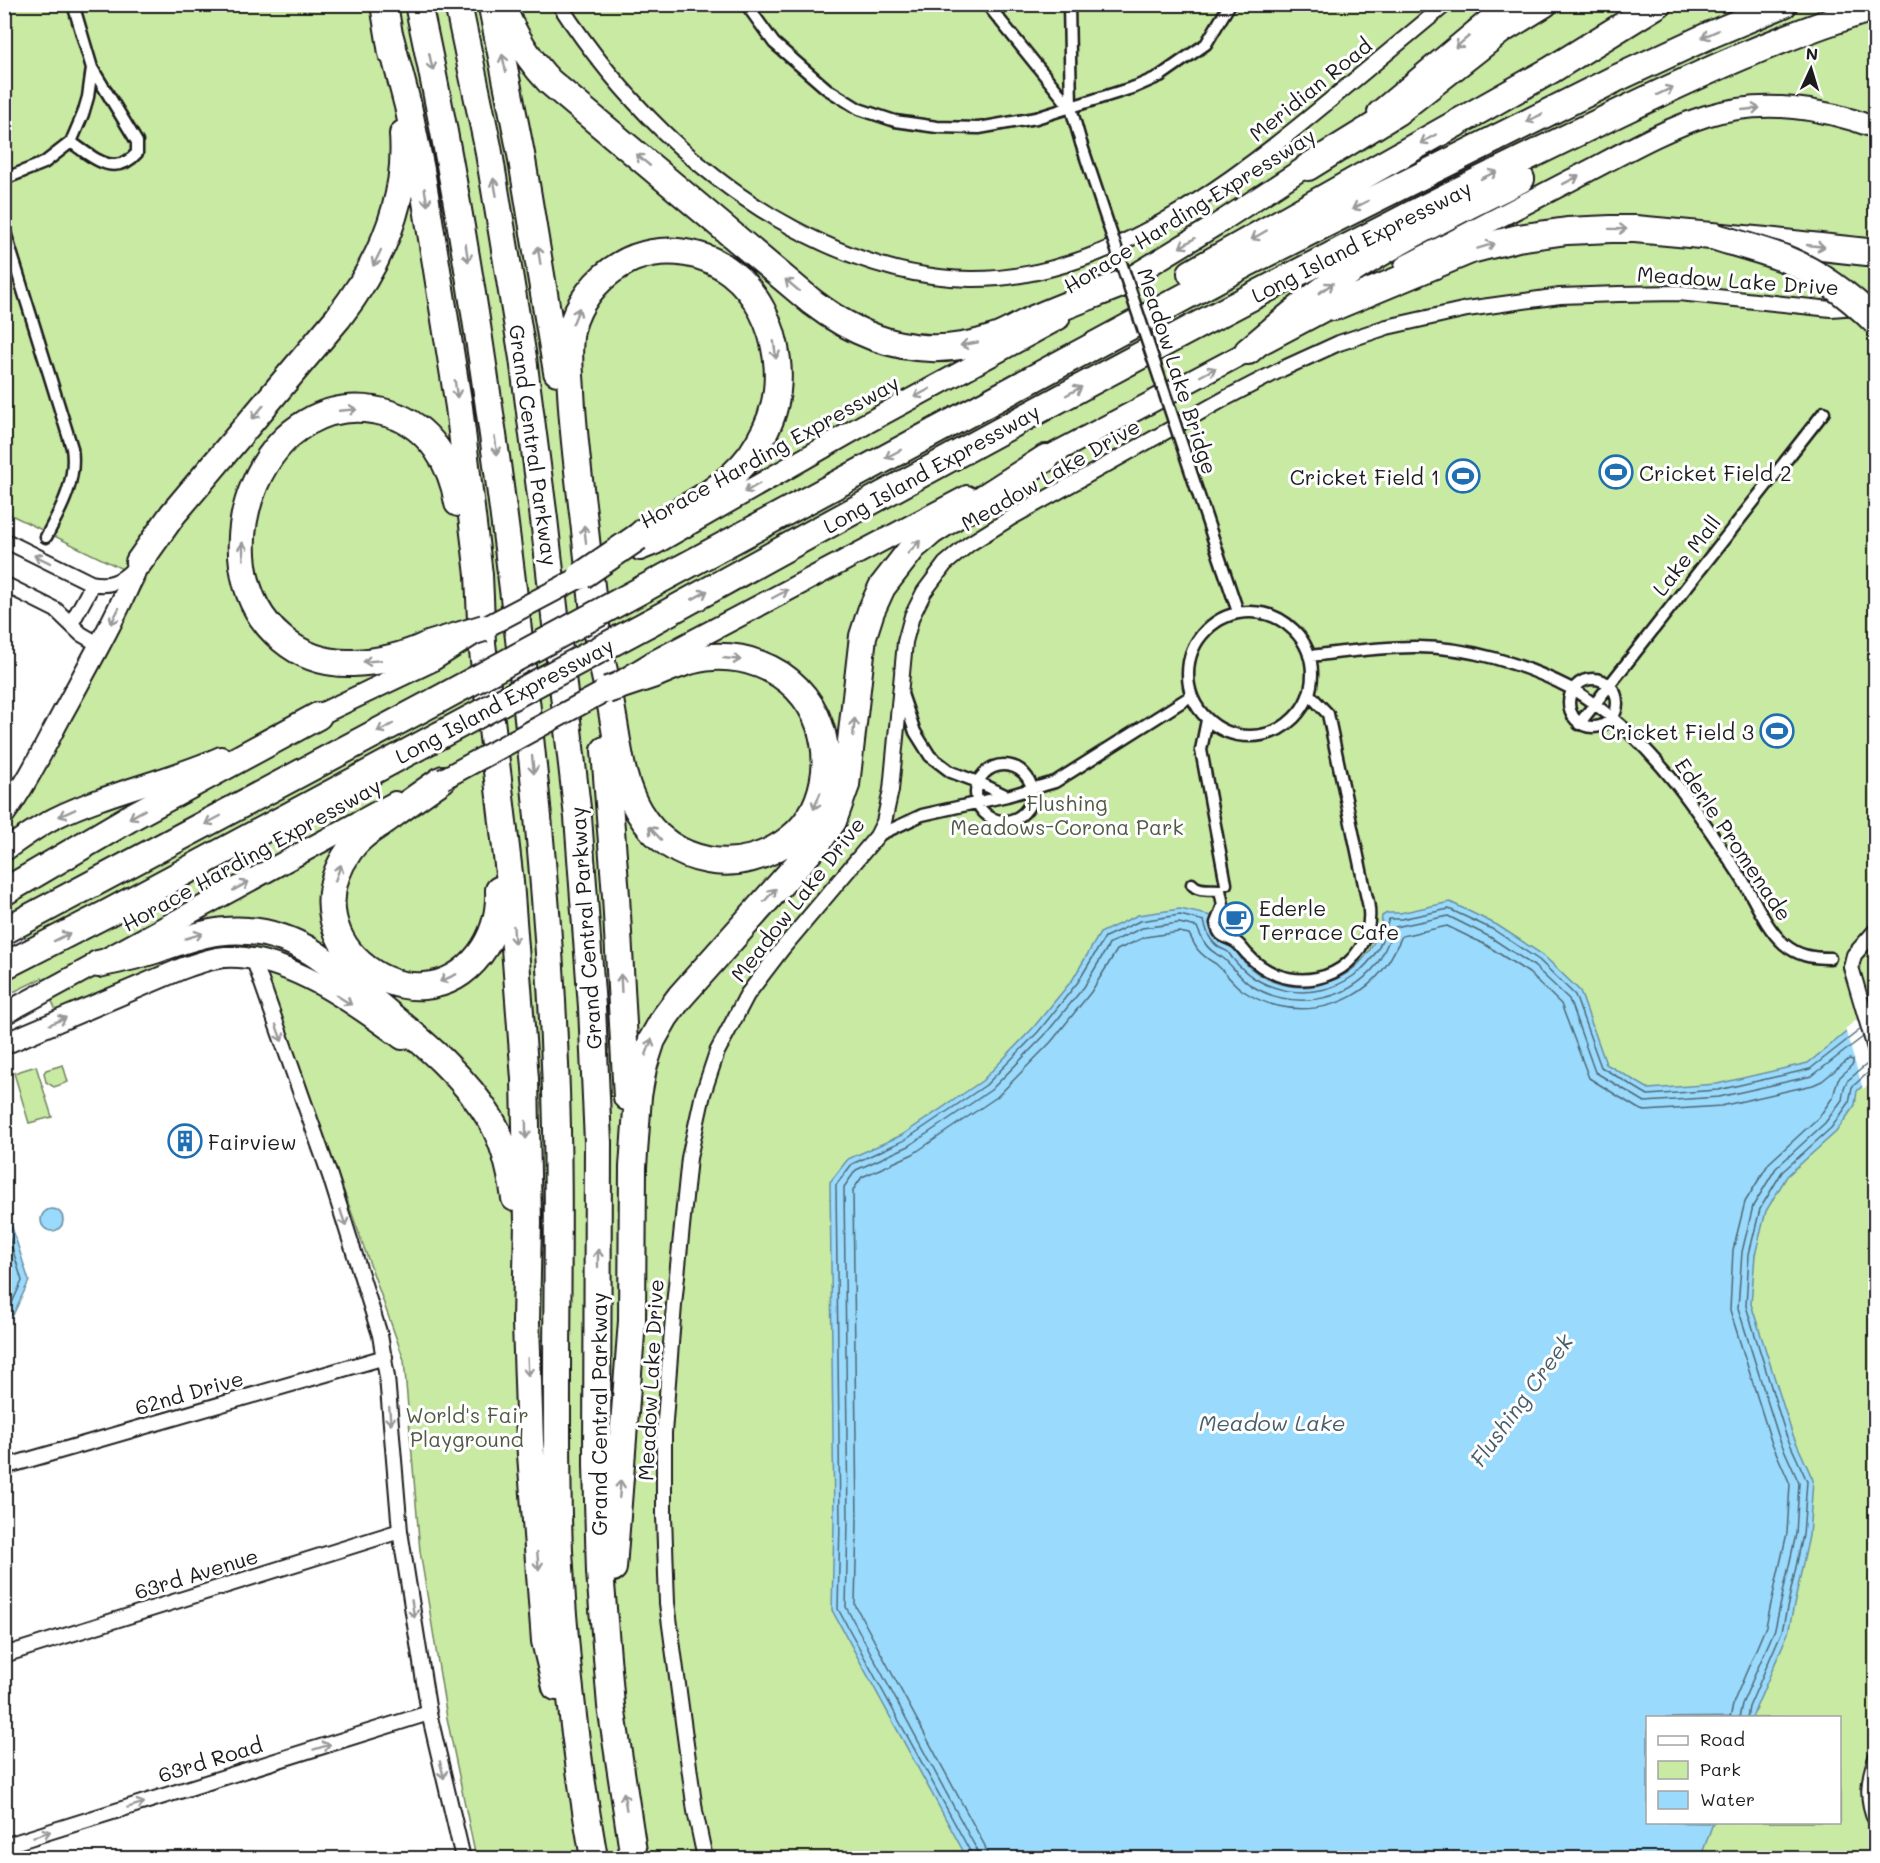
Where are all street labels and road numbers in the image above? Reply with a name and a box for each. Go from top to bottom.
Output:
street label: Meridian Road [1243,31,1377,147]
street label: Horace Harding Expressway [1058,121,1320,299]
street label: Long Island Expressway [1246,174,1476,308]
street label: Meadow Lake Drive [1636,259,1840,301]
street label: Meadow Lake Bridge [1132,265,1224,477]
street label: Grand Central Parkway [504,323,564,567]
street label: Horace Harding Expressway [635,368,903,534]
street label: Long Island Expressway [818,397,1044,539]
street label: Meadow Lake Drive [956,412,1144,536]
street label: Lake Mall [1646,509,1726,601]
street label: Long Island Expressway [390,631,618,769]
street label: Ederle Promenade [1670,752,1798,926]
street label: Horace Harding Expressway [117,771,385,937]
street label: Grand Central Parkway [563,806,607,1050]
street label: Meadow Lake Drive [724,811,870,987]
street label: Meadow Lake Drive [631,1278,669,1482]
street label: Grand Central Parkway [585,1292,612,1536]
street label: 62nd Drive [132,1364,246,1420]
street label: 63rd Avenue [131,1541,261,1605]
street label: 63rd Road [154,1730,266,1788]

